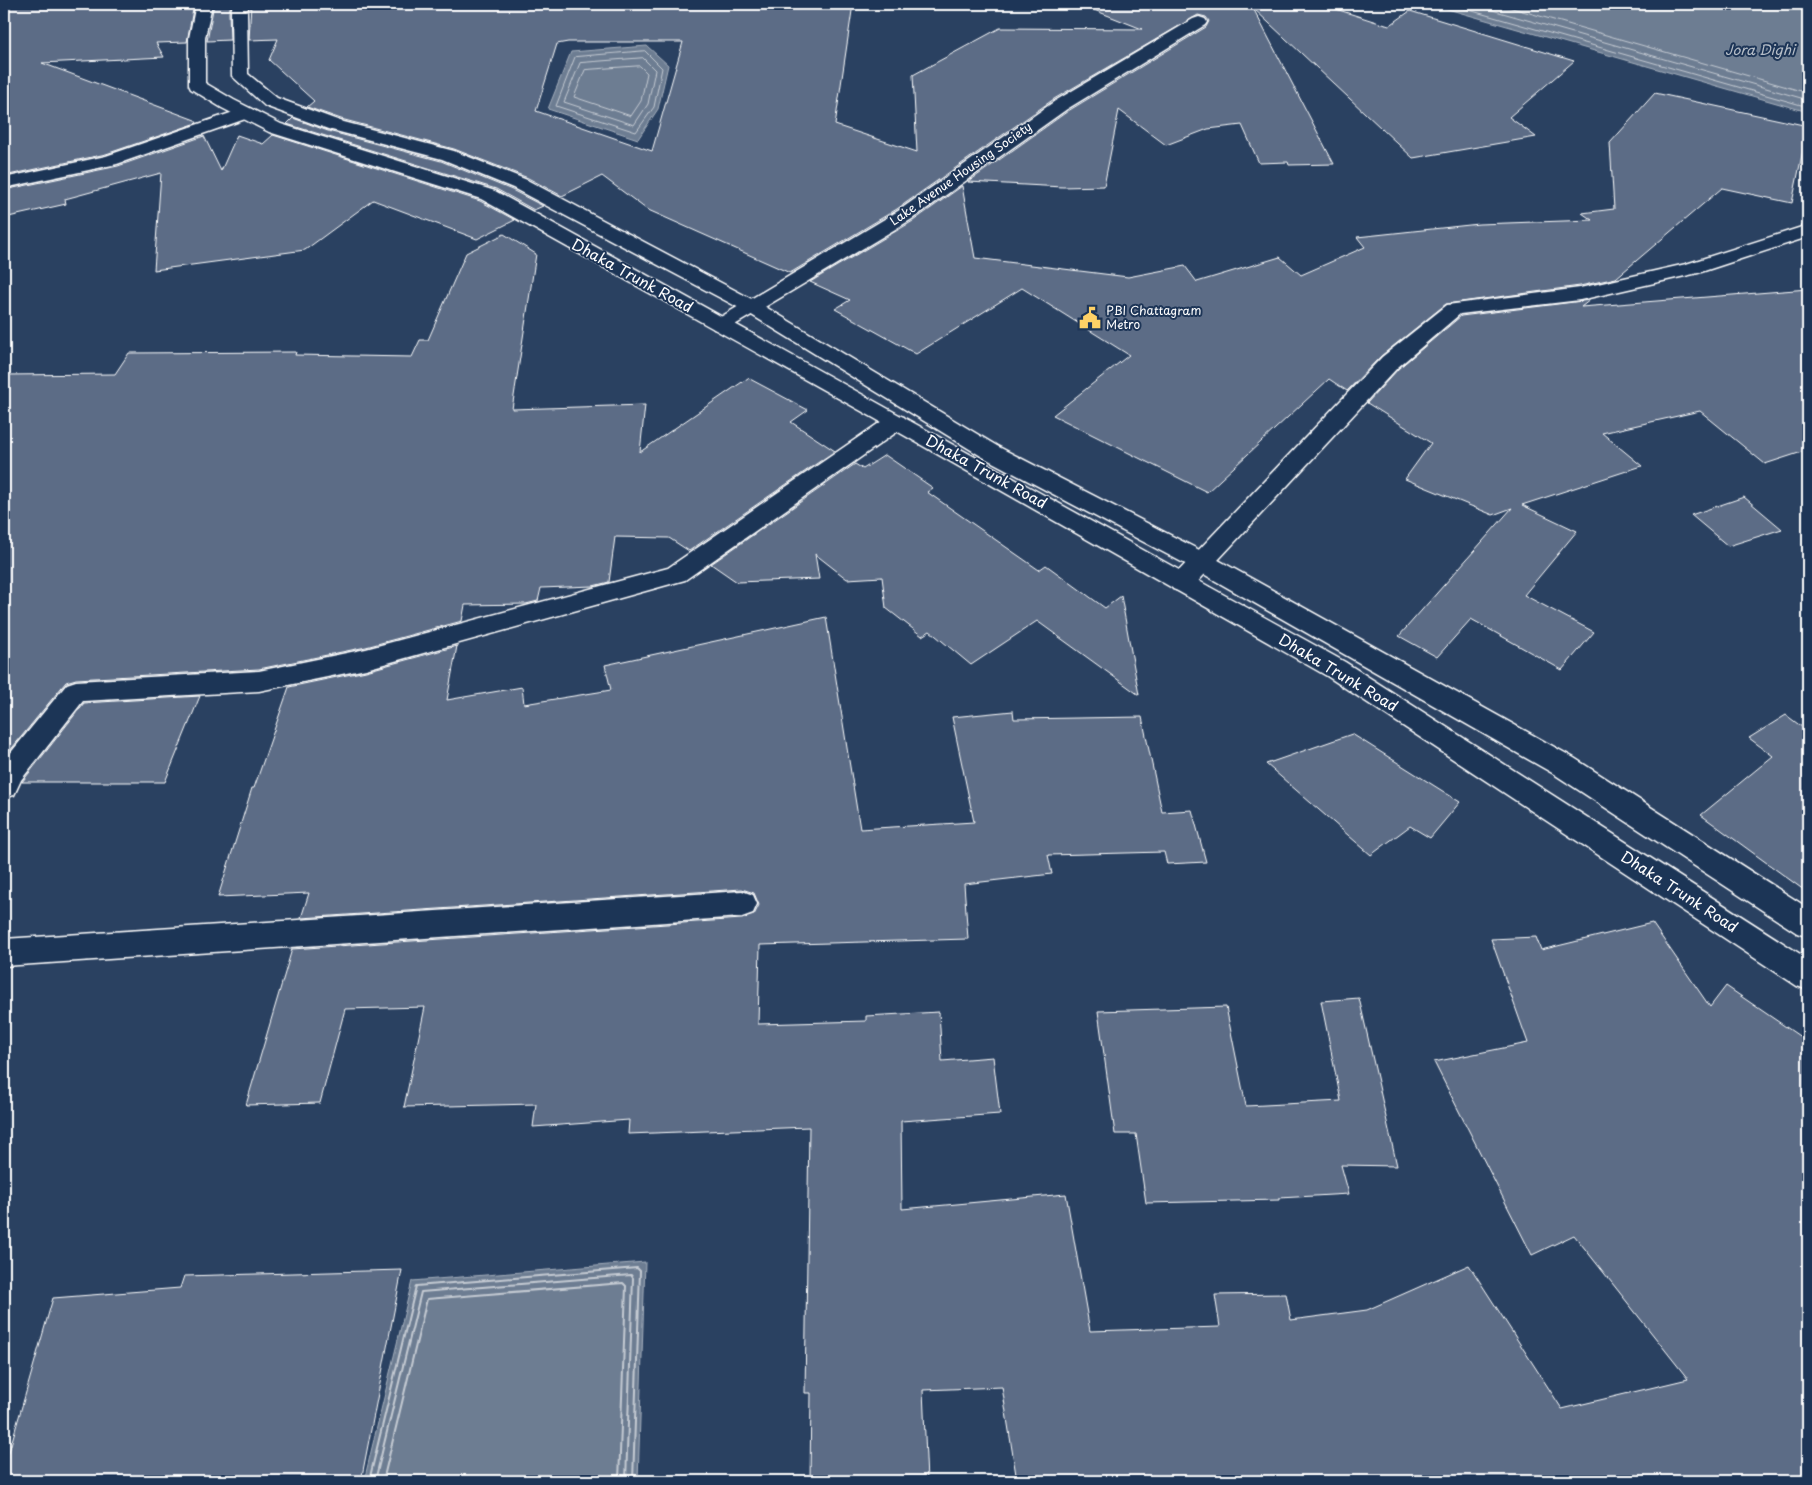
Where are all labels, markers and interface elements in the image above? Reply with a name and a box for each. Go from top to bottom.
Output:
water label: Jora Dighi [1725,39,1797,60]
street label: Lake Avenue Housing Society [886,117,1035,229]
street label: Dhaka Trunk Road [568,232,698,318]
place label: PBI Chattagram Metro [1106,301,1201,333]
public building icon: PBI Chattagram Metro [1077,305,1103,331]
street label: Dhaka Trunk Road [922,428,1052,514]
street label: Dhaka Trunk Road [1275,627,1403,717]
street label: Dhaka Trunk Road [1616,844,1743,937]

